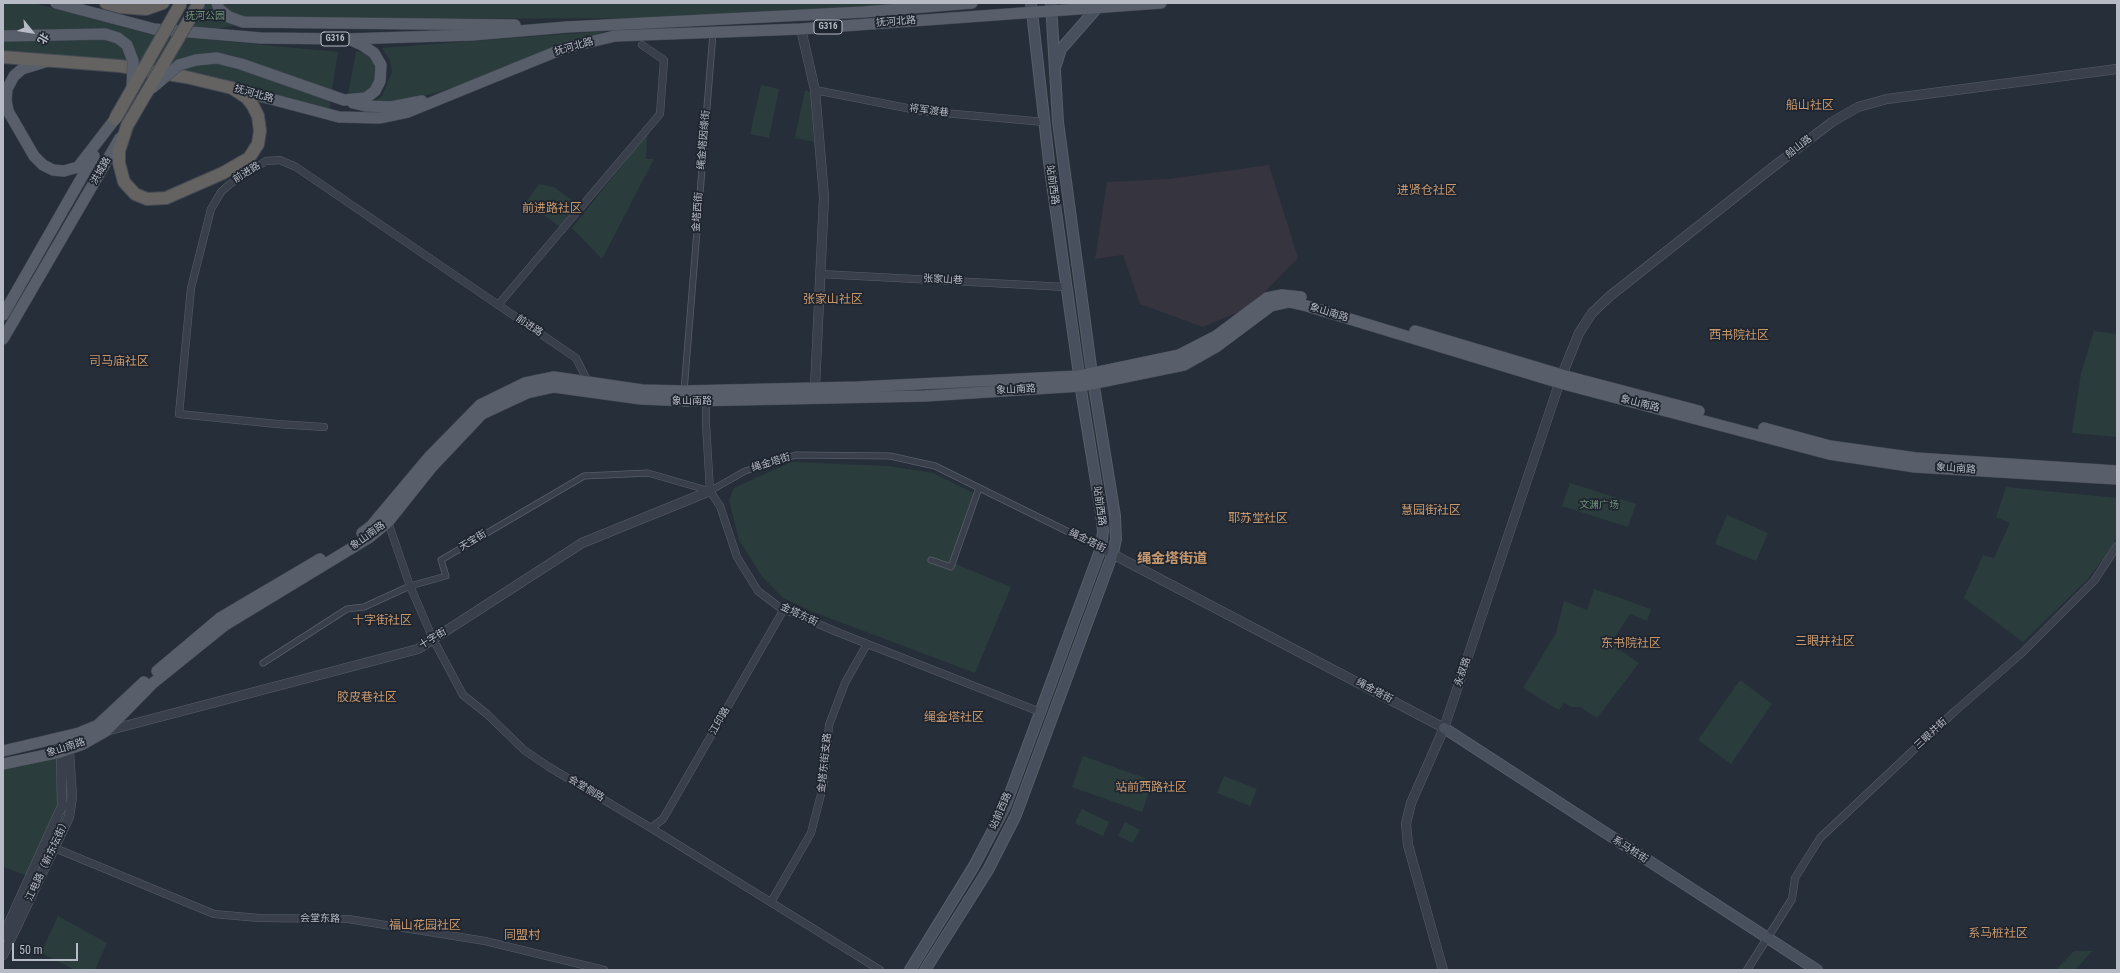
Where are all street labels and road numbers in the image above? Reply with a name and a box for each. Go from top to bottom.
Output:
street label: 抚河北路 [876,15,916,29]
road number: G316 [814,20,842,34]
road number: G316 [321,32,349,46]
street label: 抚河北路 [553,36,595,58]
street label: 抚河北路 [233,83,275,105]
street label: 将军渡巷 [908,103,950,119]
street label: 绳金塔因缘街 [695,110,713,170]
street label: 船山路 [1783,133,1815,161]
street label: 洪城路 [88,155,114,187]
street label: 前进路 [231,160,263,186]
street label: 站前西路 [1043,164,1061,206]
street label: 金塔西街 [691,192,705,232]
street label: 张家山巷 [923,273,963,287]
street label: 象山南路 [1308,301,1350,325]
street label: 前进路 [513,313,545,339]
street label: 象山南路 [996,383,1036,397]
street label: 象山南路 [1619,393,1661,415]
street label: 象山南路 [672,395,712,407]
street label: 绳金塔街 [750,451,792,475]
street label: 象山南路 [1936,462,1976,476]
street label: 站前西路 [1090,485,1108,527]
street label: 象山南路 [348,519,388,553]
street label: 绳金塔街 [1066,527,1108,555]
street label: 天宝街 [457,528,489,554]
street label: 金塔东街 [778,601,820,629]
street label: 十字街 [417,626,449,652]
street label: 永叔路 [1452,656,1474,688]
street label: 绳金塔街 [1354,676,1394,706]
street label: 江印路 [707,705,733,737]
street label: 三眼井街 [1912,716,1950,752]
street label: 金塔东街支路 [816,733,834,793]
street label: 象山南路 [45,736,87,760]
street label: 会堂侧路 [566,774,606,804]
street label: 站前西路 [987,790,1015,832]
street label: 江电路（新东坛街） [24,817,72,903]
street label: 系马桩街 [1610,834,1650,866]
street label: 会堂东路 [300,913,340,925]

